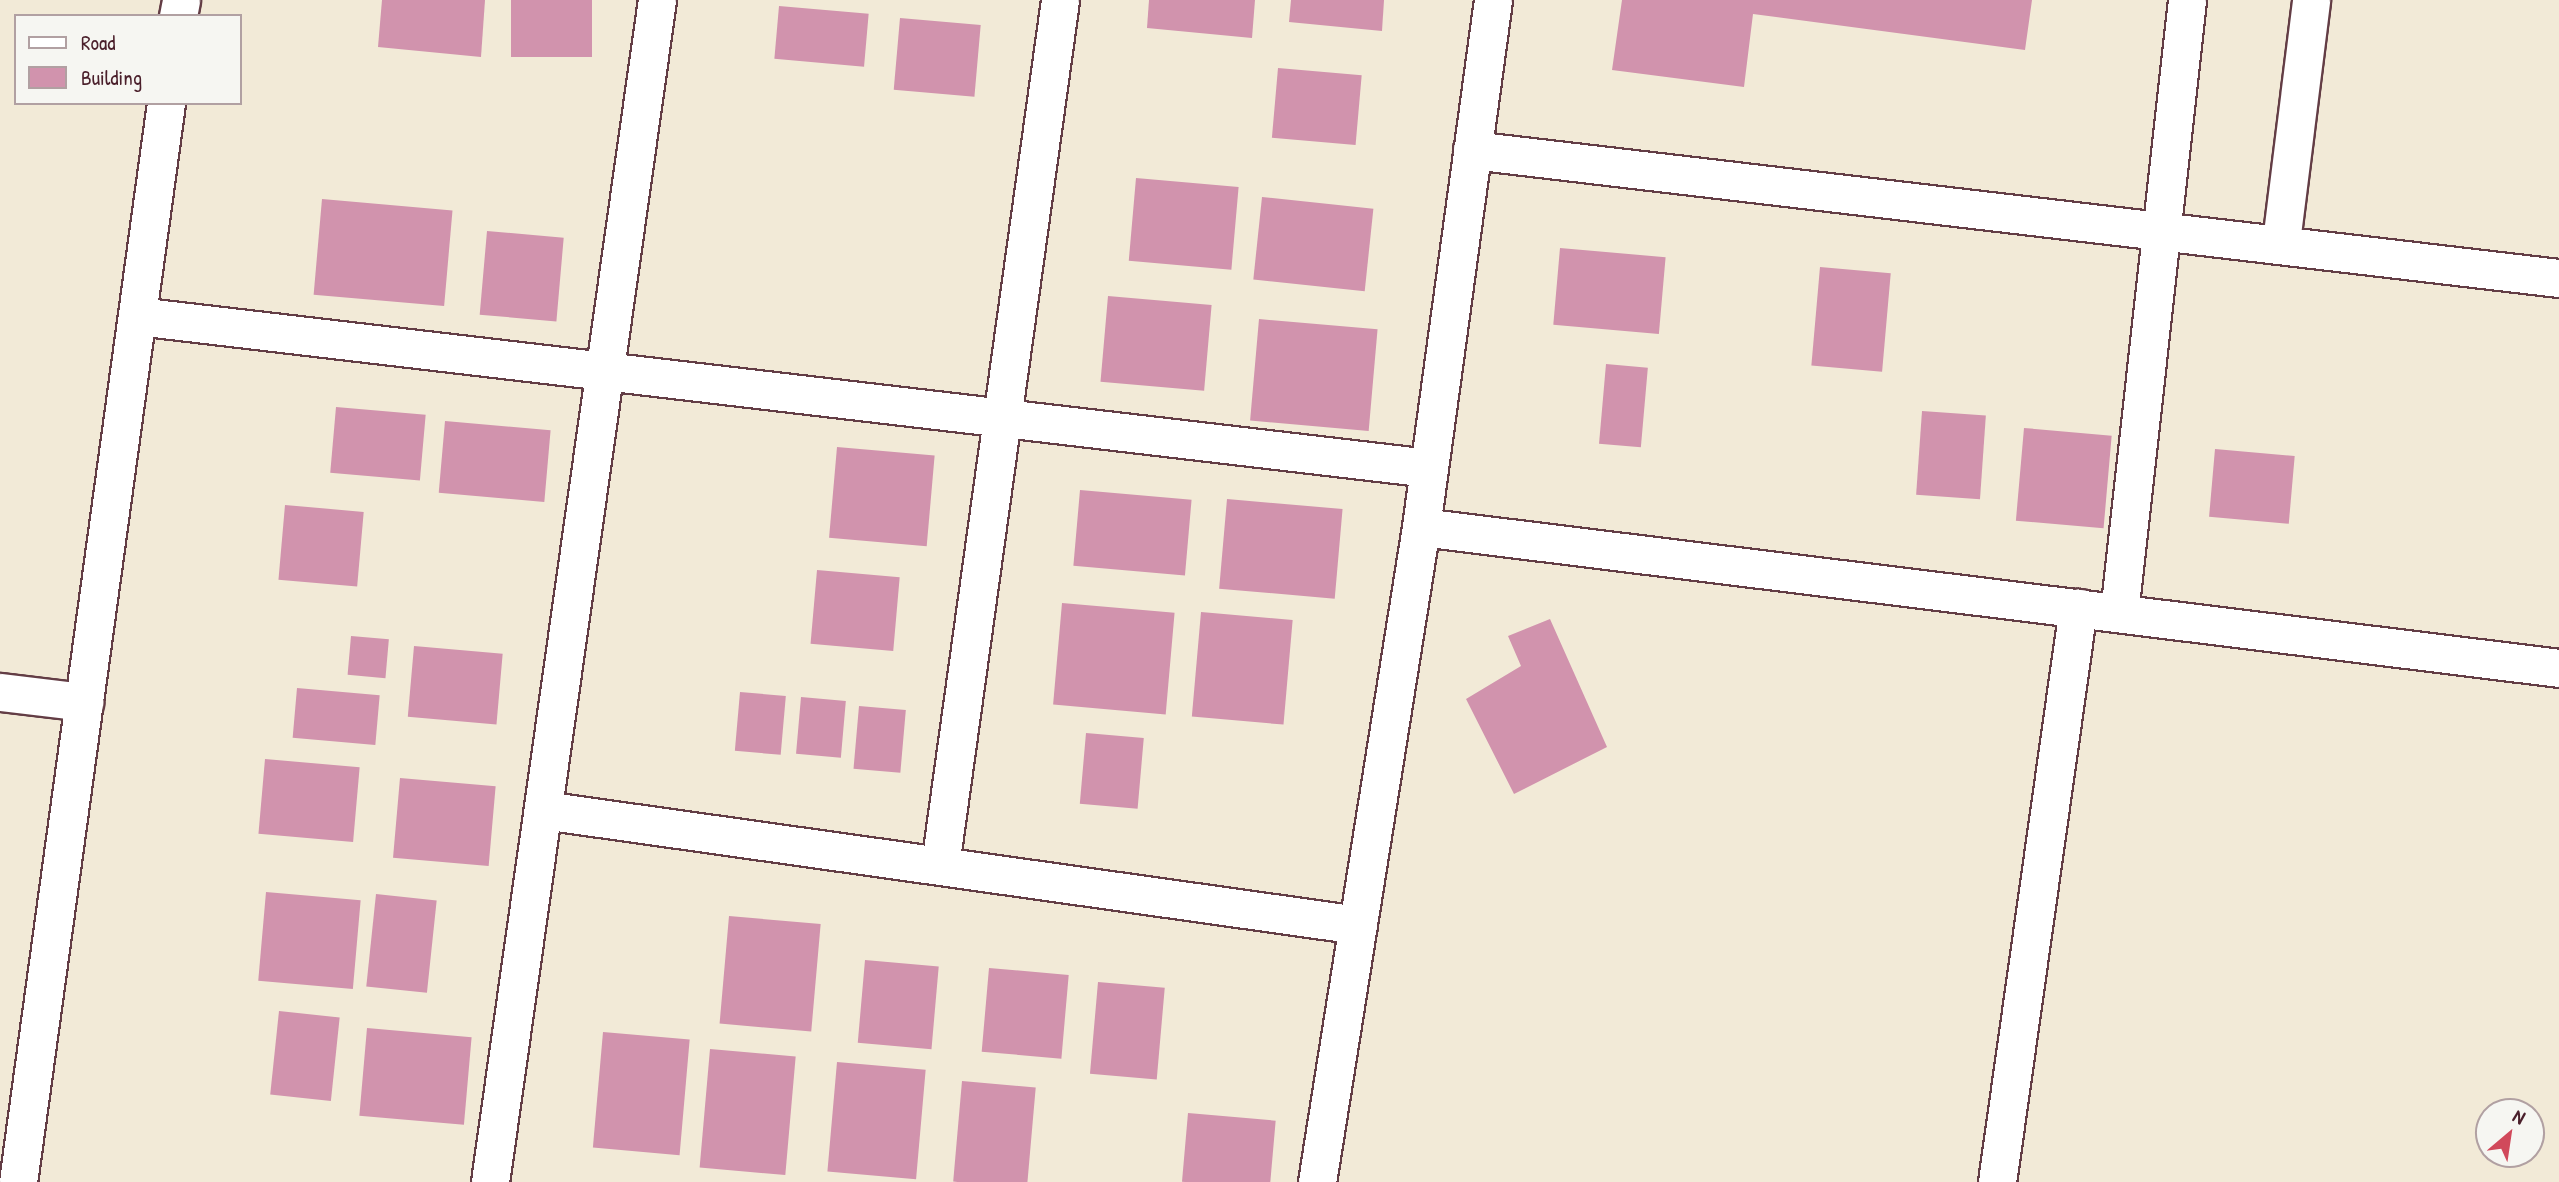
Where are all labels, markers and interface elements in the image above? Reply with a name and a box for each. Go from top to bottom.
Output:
legend [14,14,242,105]
text: Road [81,28,115,57]
text: Building [81,63,142,92]
north arrow [2475,1098,2545,1168]
text: N [2508,1103,2530,1130]

